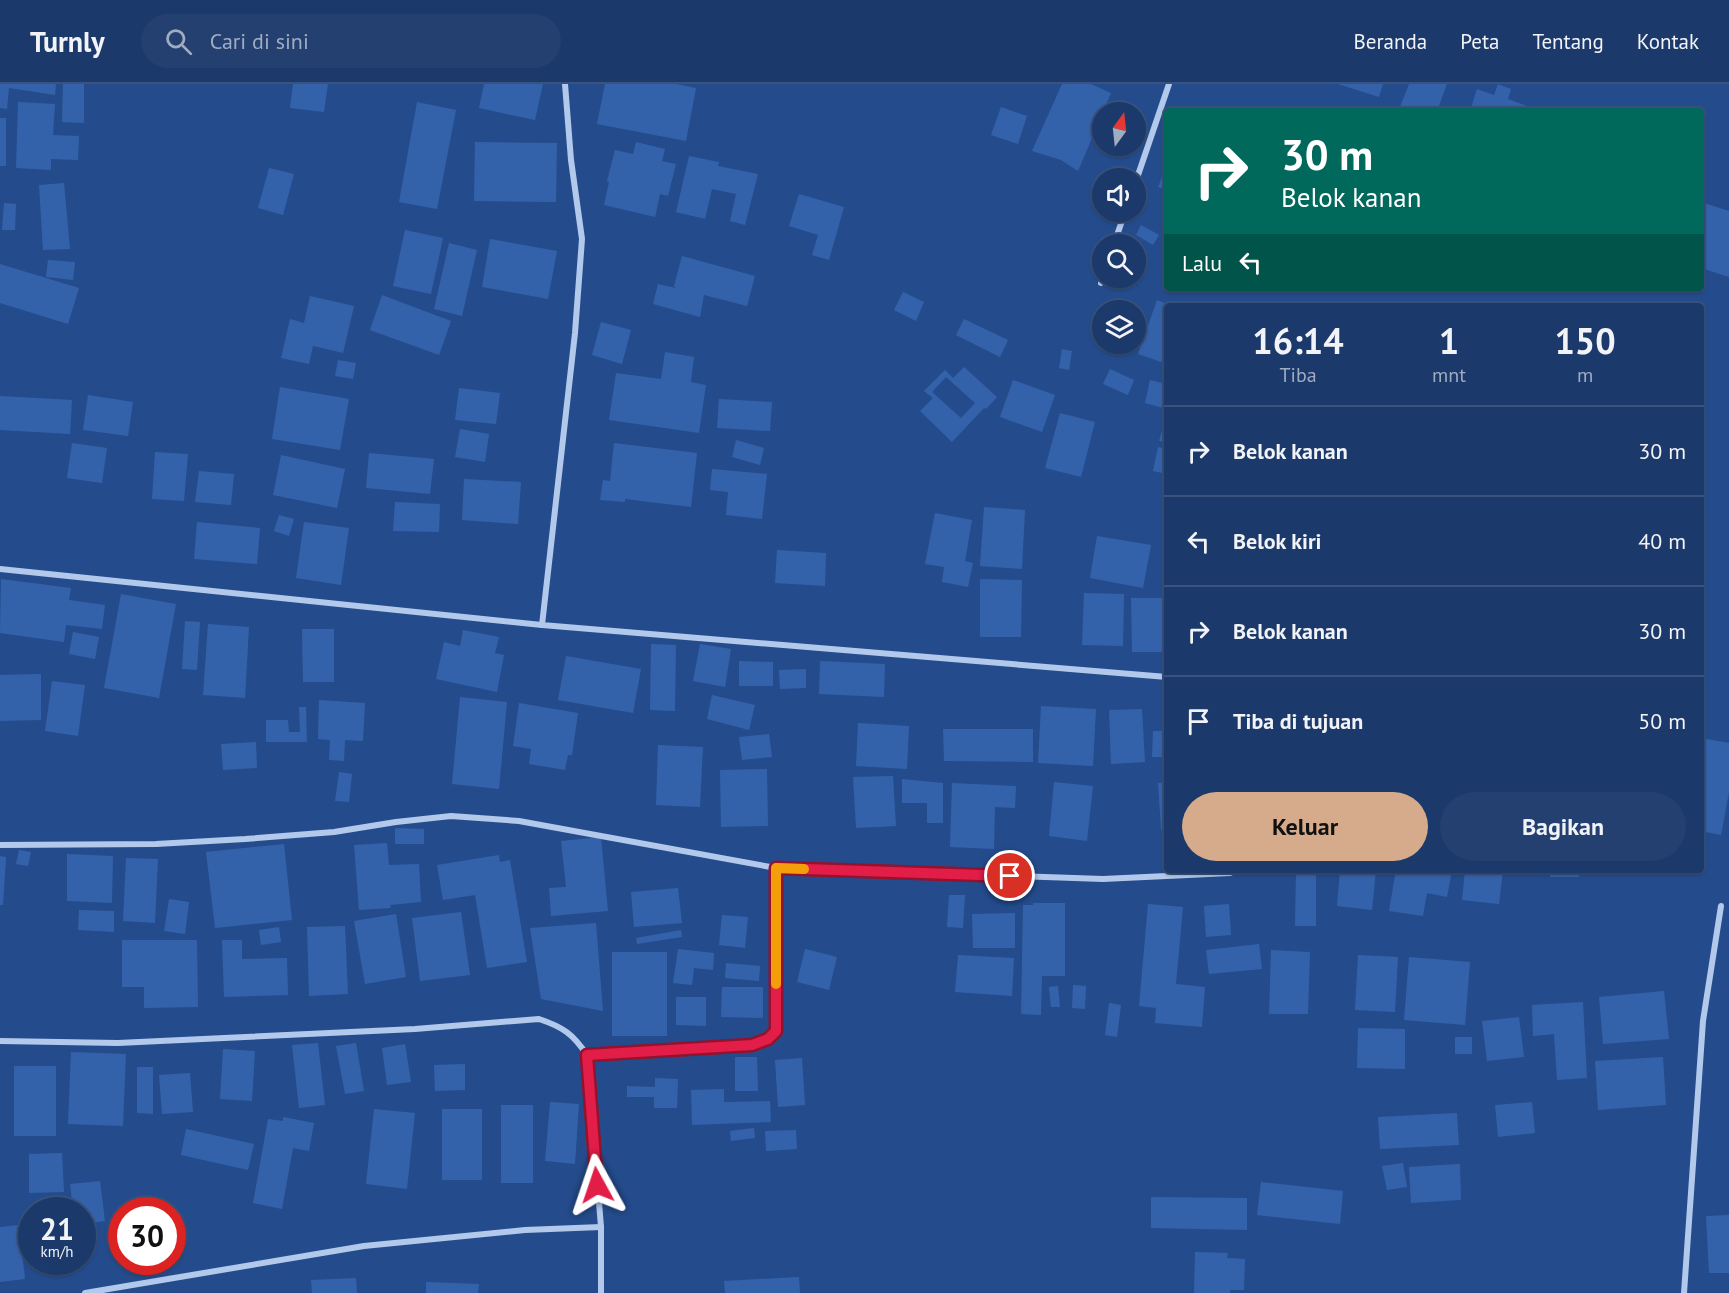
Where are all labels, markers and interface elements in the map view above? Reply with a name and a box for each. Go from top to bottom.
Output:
search box [141,14,561,68]
text: Turnly [30,23,105,60]
icon: search [162,25,195,58]
text: Cari di sini [210,27,309,55]
text: Beranda [1354,28,1427,55]
text: Peta [1460,28,1499,55]
text: Tentang [1532,28,1604,55]
text: Kontak [1637,28,1699,55]
north arrow [1092,102,1146,156]
map controls [1092,102,1146,354]
text: 30 m [1281,127,1373,182]
icon: right [1182,132,1260,210]
button: sound [1092,168,1146,222]
text: Belok kanan [1281,180,1421,214]
button: search [1092,234,1146,288]
icon: left [1234,246,1267,279]
text: Lalu [1182,249,1222,277]
button: layers [1092,300,1146,354]
text: 16:14 [1252,317,1344,364]
text: 1 [1439,317,1459,364]
text: 150 [1554,317,1616,364]
text: Tiba [1279,362,1317,388]
text: mnt [1432,362,1466,388]
text: m [1577,362,1593,388]
icon: right [1182,435,1215,468]
text: Belok kanan [1233,437,1348,465]
text: 30 m [1638,437,1686,465]
icon: left [1182,525,1215,558]
text: Belok kiri [1233,527,1322,555]
text: 40 m [1638,527,1686,555]
icon: right [1182,615,1215,648]
text: Belok kanan [1233,617,1348,645]
text: 30 m [1638,617,1686,645]
icon: arrive [1182,705,1215,738]
text: Tiba di tujuan [1233,707,1363,735]
text: 50 m [1638,707,1686,735]
button: Keluar [1182,792,1428,861]
button: Bagikan [1440,792,1686,861]
pin [984,850,1035,901]
icon: arrive [993,859,1026,892]
position arrow [565,1153,629,1217]
speed limit sign: 30 [108,1197,186,1275]
text: 21 [40,1209,74,1248]
text: km/h [41,1242,73,1261]

